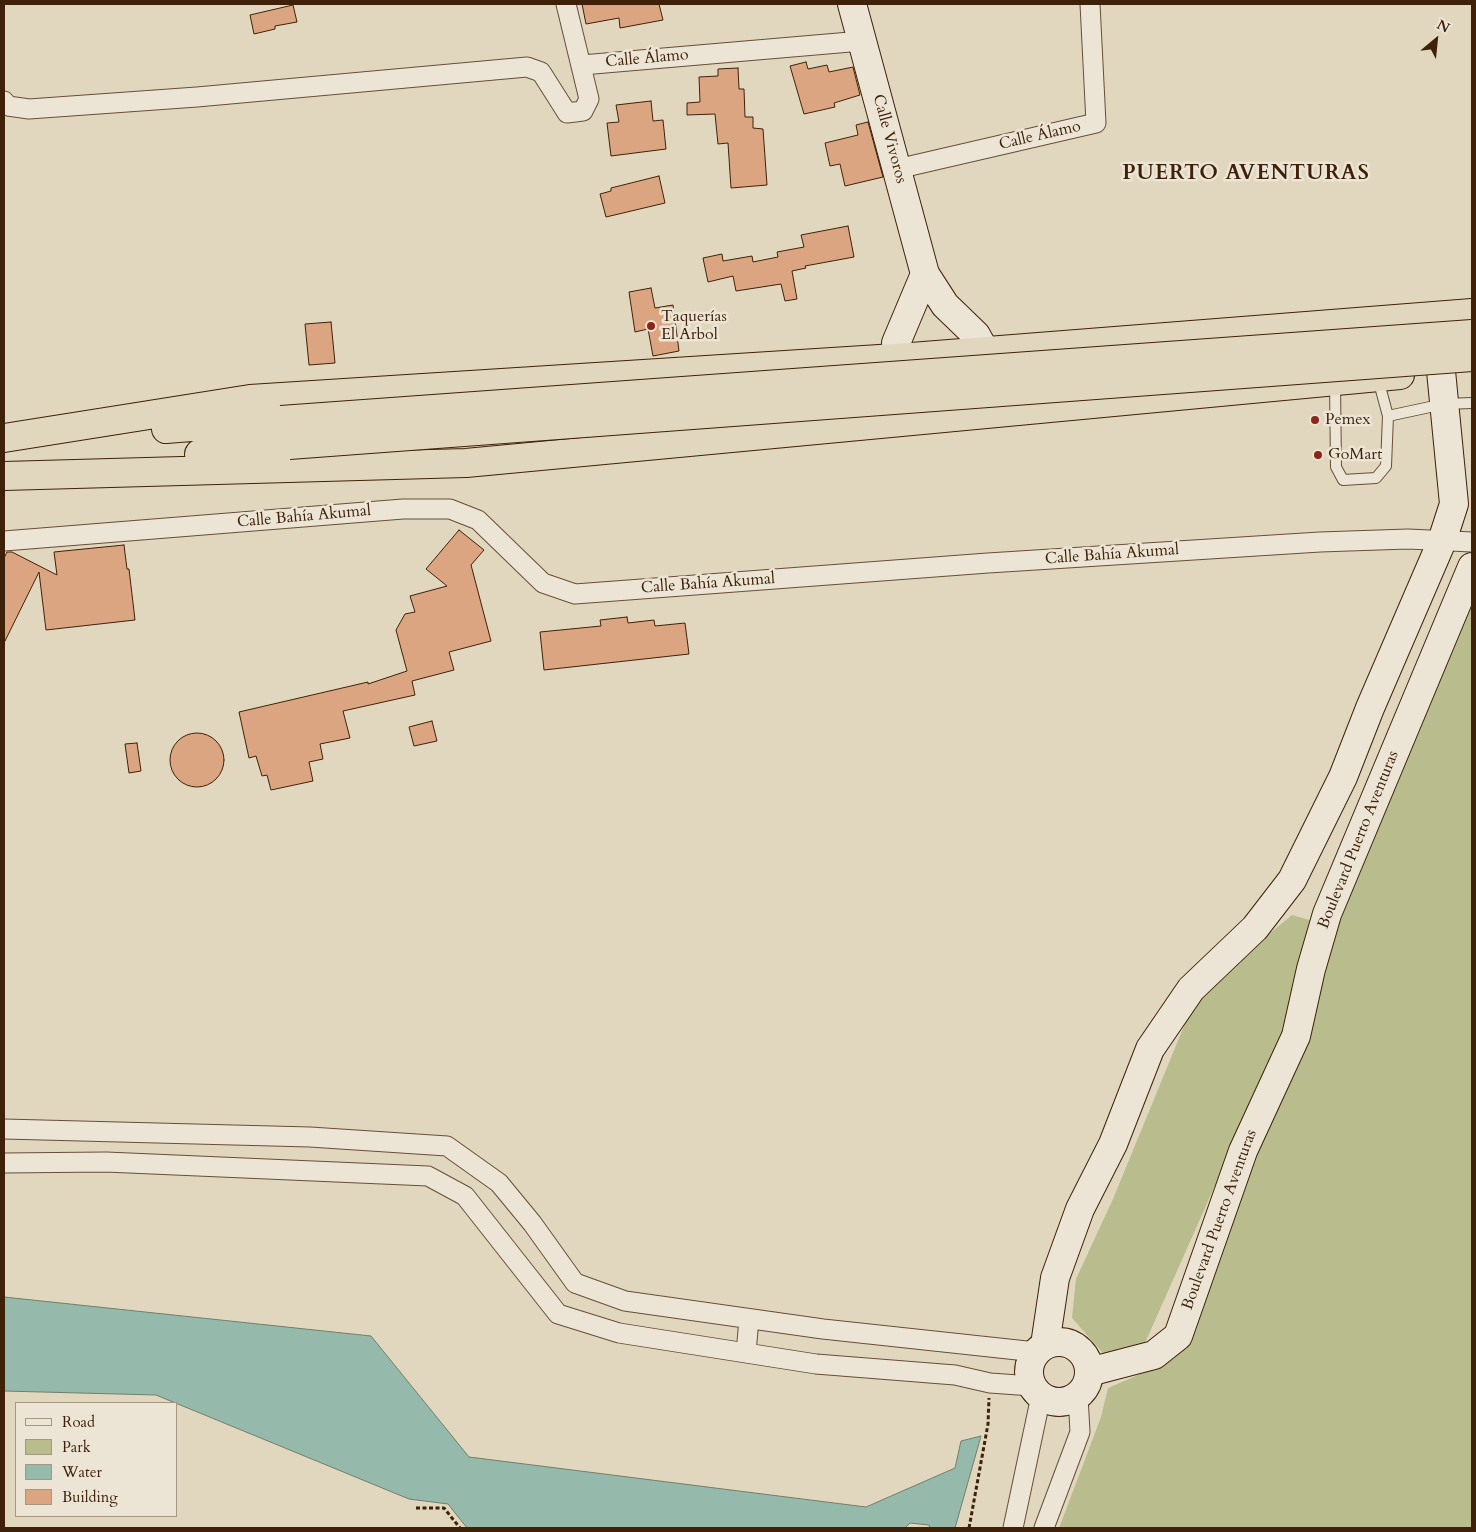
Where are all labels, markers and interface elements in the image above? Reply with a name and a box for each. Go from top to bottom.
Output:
north arrow [1411,15,1461,65]
text: N [1433,15,1453,38]
street label: Calle Álamo [605,46,689,72]
street label: Calle Vivoros [868,92,910,186]
street label: Calle Álamo [997,117,1083,155]
district label: PUERTO AVENTURAS [1120,161,1372,187]
place label: Taquerías El Arbol [661,307,727,345]
marker: Taquerías El Arbol [645,320,657,332]
place label: Pemex [1325,410,1370,430]
marker: Pemex [1309,414,1321,426]
place label: GoMart [1328,445,1382,465]
marker: GoMart [1312,449,1324,461]
street label: Calle Bahía Akumal [236,502,372,532]
street label: Calle Bahía Akumal [1044,541,1180,569]
street label: Calle Bahía Akumal [640,570,776,598]
street label: Boulevard Puerto Aventuras [1314,748,1404,932]
street label: Boulevard Puerto Aventuras [1178,1127,1262,1313]
legend [15,1402,178,1517]
text: Road [62,1412,95,1432]
text: Park [62,1437,91,1457]
text: Water [62,1462,102,1482]
text: Building [62,1487,118,1507]

